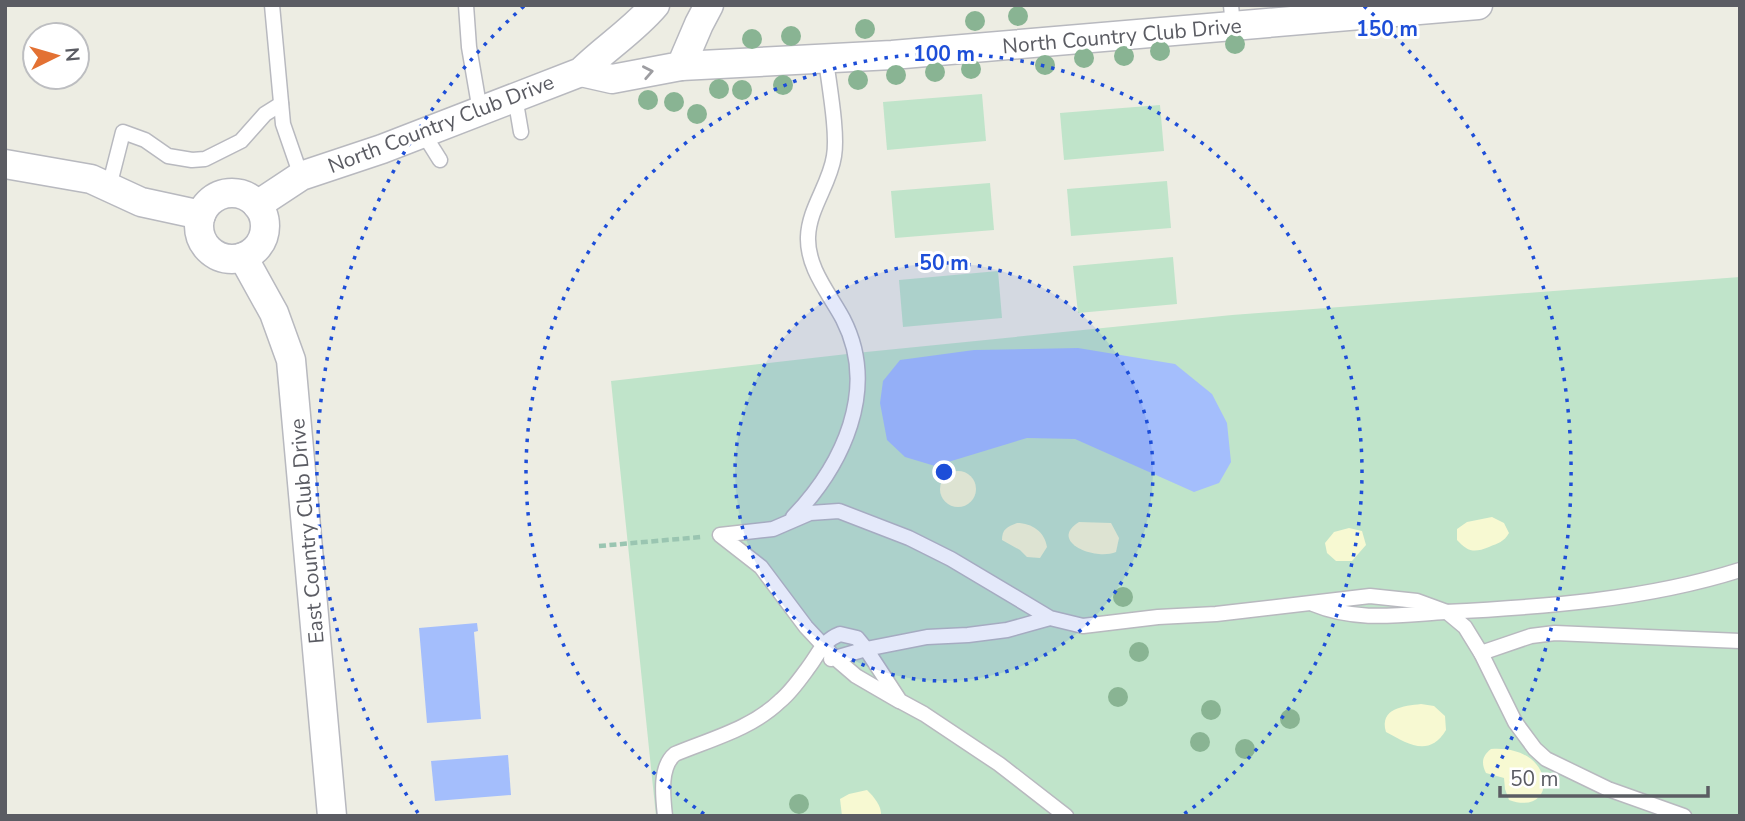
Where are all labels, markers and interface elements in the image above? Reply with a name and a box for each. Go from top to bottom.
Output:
street label: North Country Club Drive [1001,12,1243,60]
text: 150 m [1356,15,1418,43]
north arrow [21,21,91,91]
text: 100 m [913,40,975,68]
text: N [58,46,86,63]
one-way arrow [642,66,654,81]
street label: North Country Club Drive [324,68,558,180]
text: 50 m [919,249,969,277]
street label: East Country Club Drive [283,417,331,645]
centre of rings [932,460,956,484]
scale bar [1500,754,1708,798]
text: 50 m [1510,765,1559,793]

